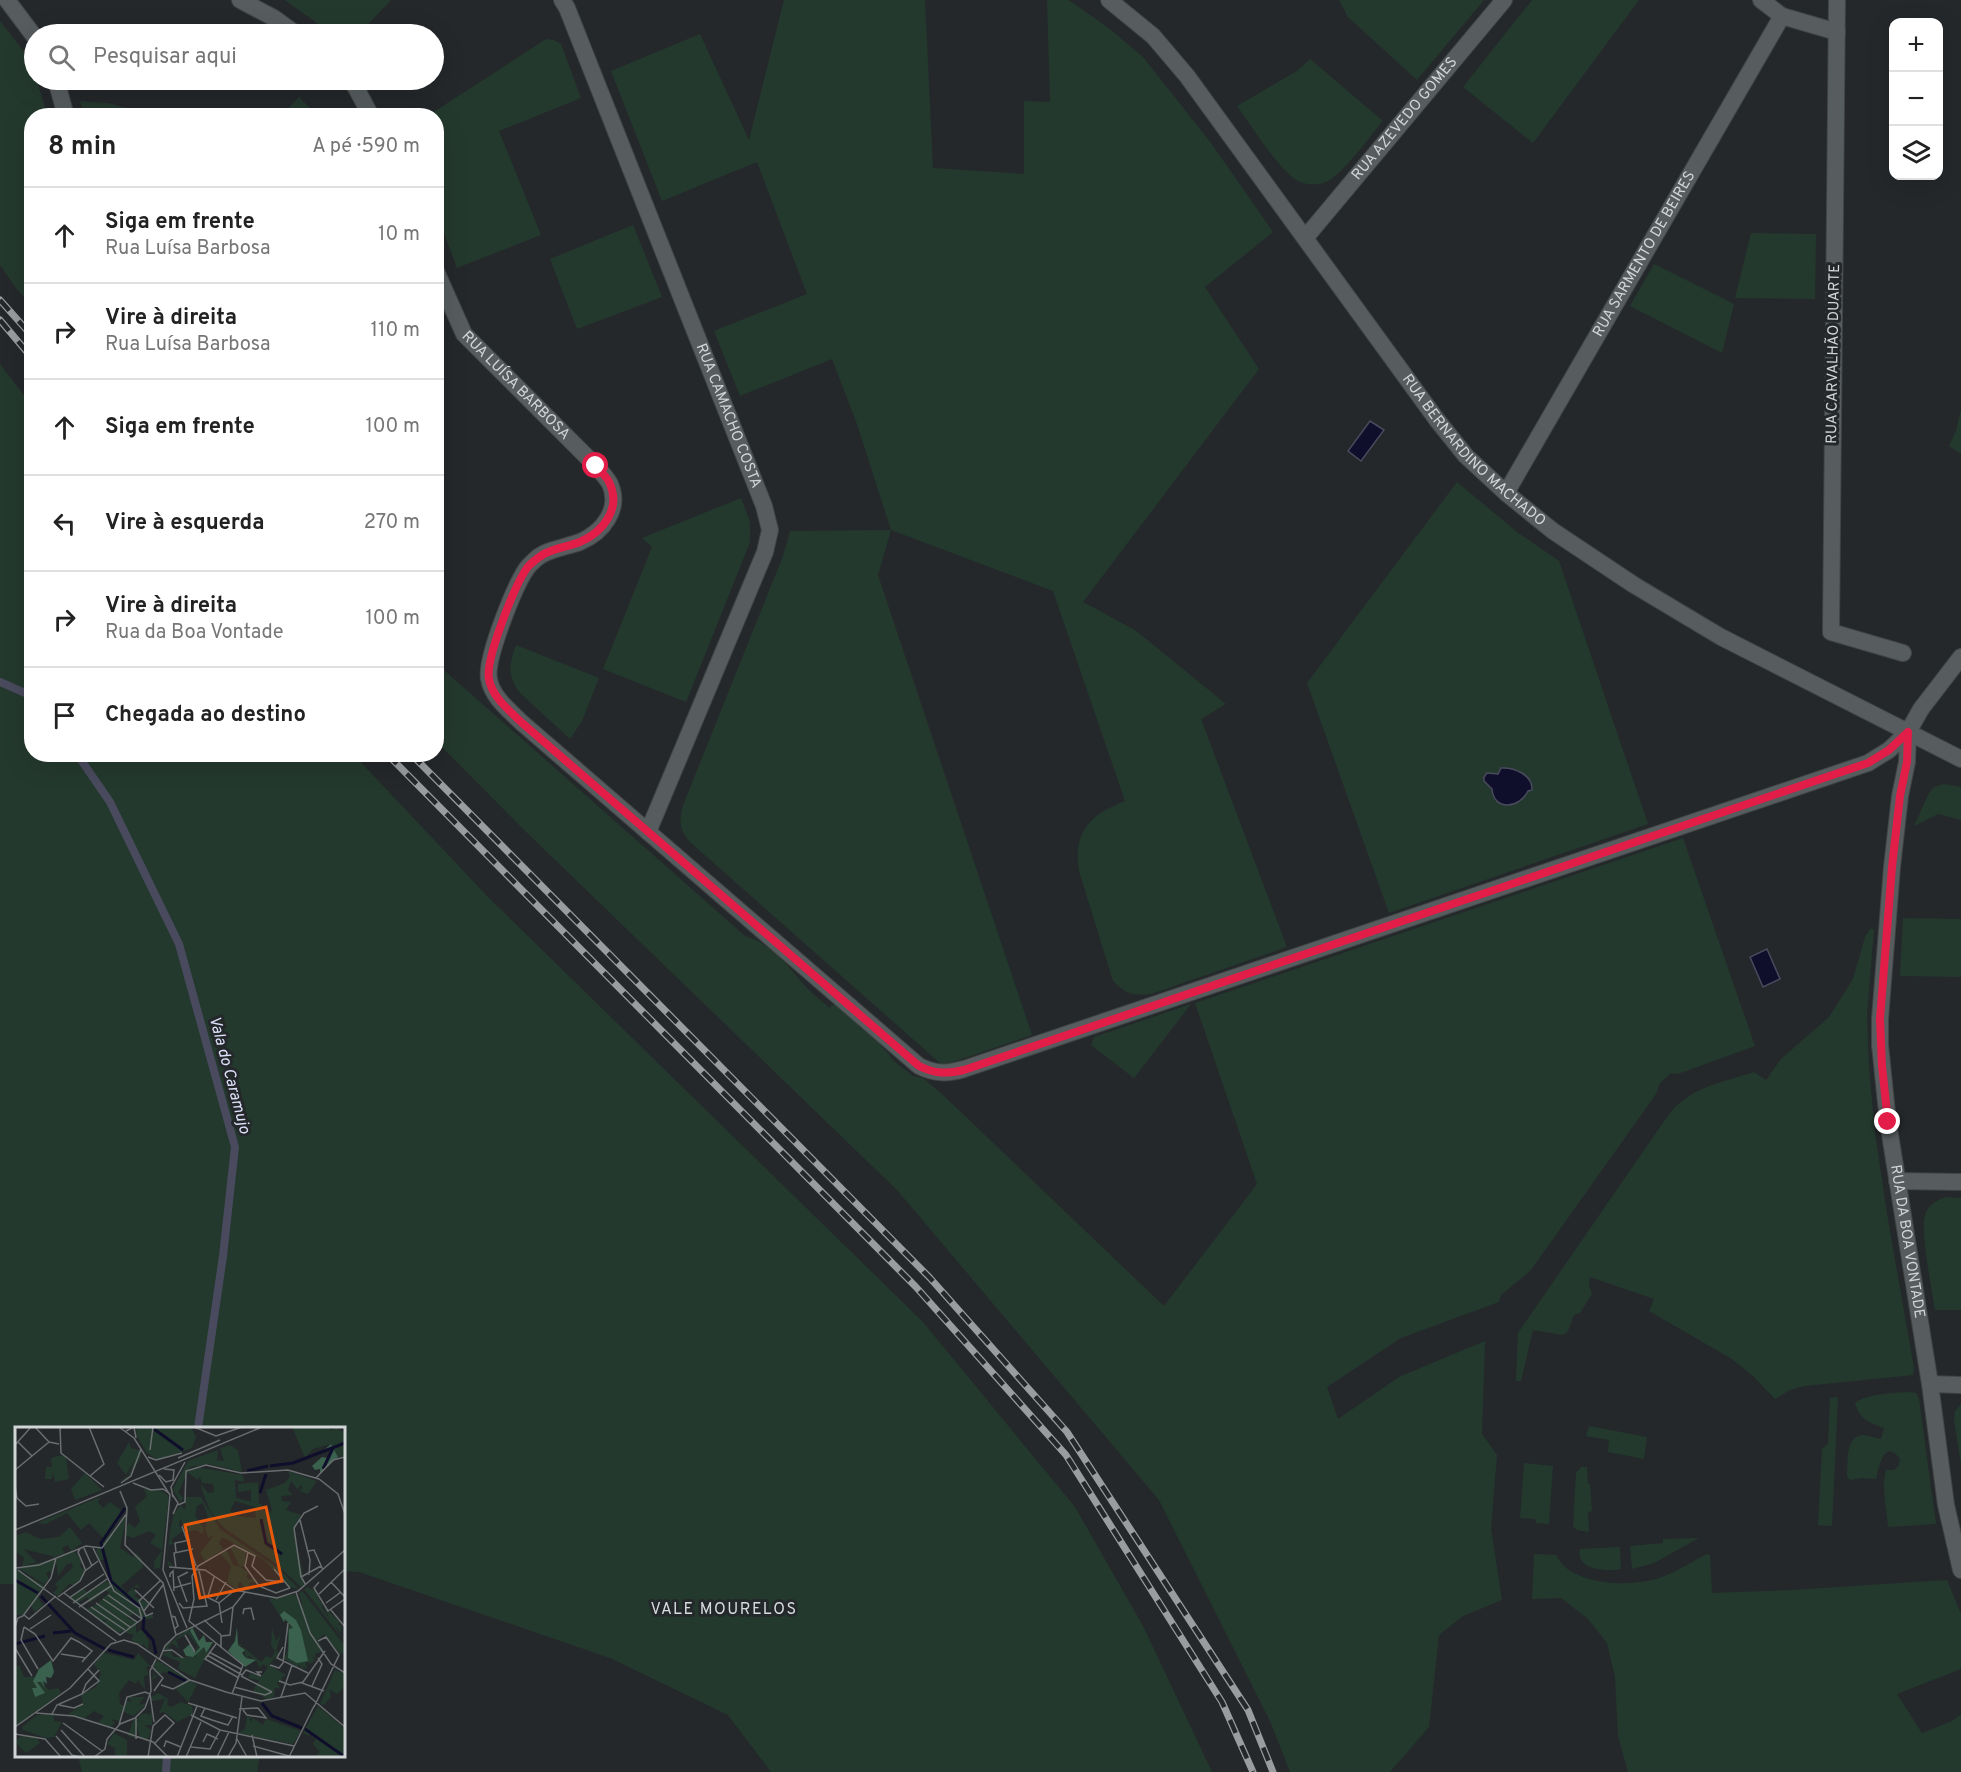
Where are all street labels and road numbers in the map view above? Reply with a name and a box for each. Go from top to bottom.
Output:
street label: RUA AZEVEDO GOMES [1348,53,1462,184]
street label: RUA SARMENTO DE BEIRES [1589,168,1700,340]
street label: RUA CARVALHÃO DUARTE [1822,264,1845,444]
street label: RUA LUÍSA BARBOSA [457,327,574,444]
street label: RUA CAMACHO COSTA [691,341,766,491]
street label: RUA BERNARDINO MACHADO [1397,371,1549,531]
street label: RUA DA BOA VONTADE [1885,1163,1929,1319]

